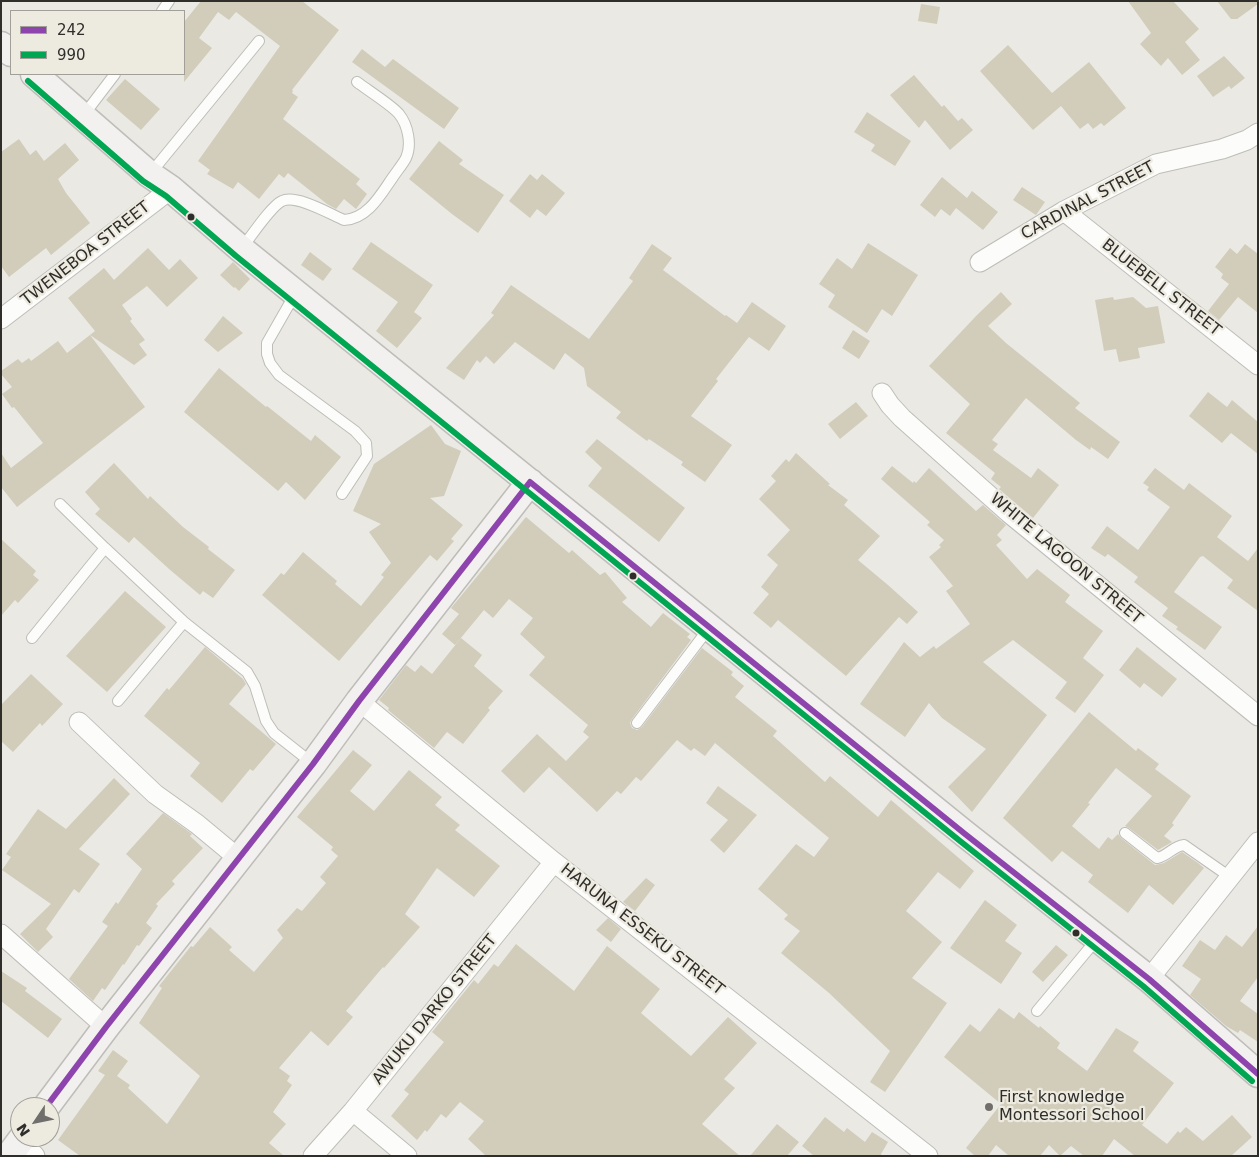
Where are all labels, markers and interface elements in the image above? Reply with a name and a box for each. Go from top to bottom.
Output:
legend [10,10,185,75]
text: 242 [57,21,86,39]
text: 990 [57,46,86,64]
street label: CARDINAL STREET [1018,158,1158,244]
street label: TWENEBOA STREET [18,198,154,310]
unlabelled marker [186,212,196,222]
street label: BLUEBELL STREET [1098,236,1224,340]
street label: WHITE LAGOON STREET [986,490,1146,628]
unlabelled marker [628,571,638,581]
street label: HARUNA ESSEKU STREET [556,860,728,1000]
unlabelled marker [1071,928,1081,938]
street label: AWUKU DARKO STREET [369,931,501,1089]
place label: First knowledge Montessori School [999,1088,1145,1126]
north arrow [10,1097,60,1147]
marker: First knowledge Montessori School [983,1101,995,1113]
text: N [13,1120,33,1139]

